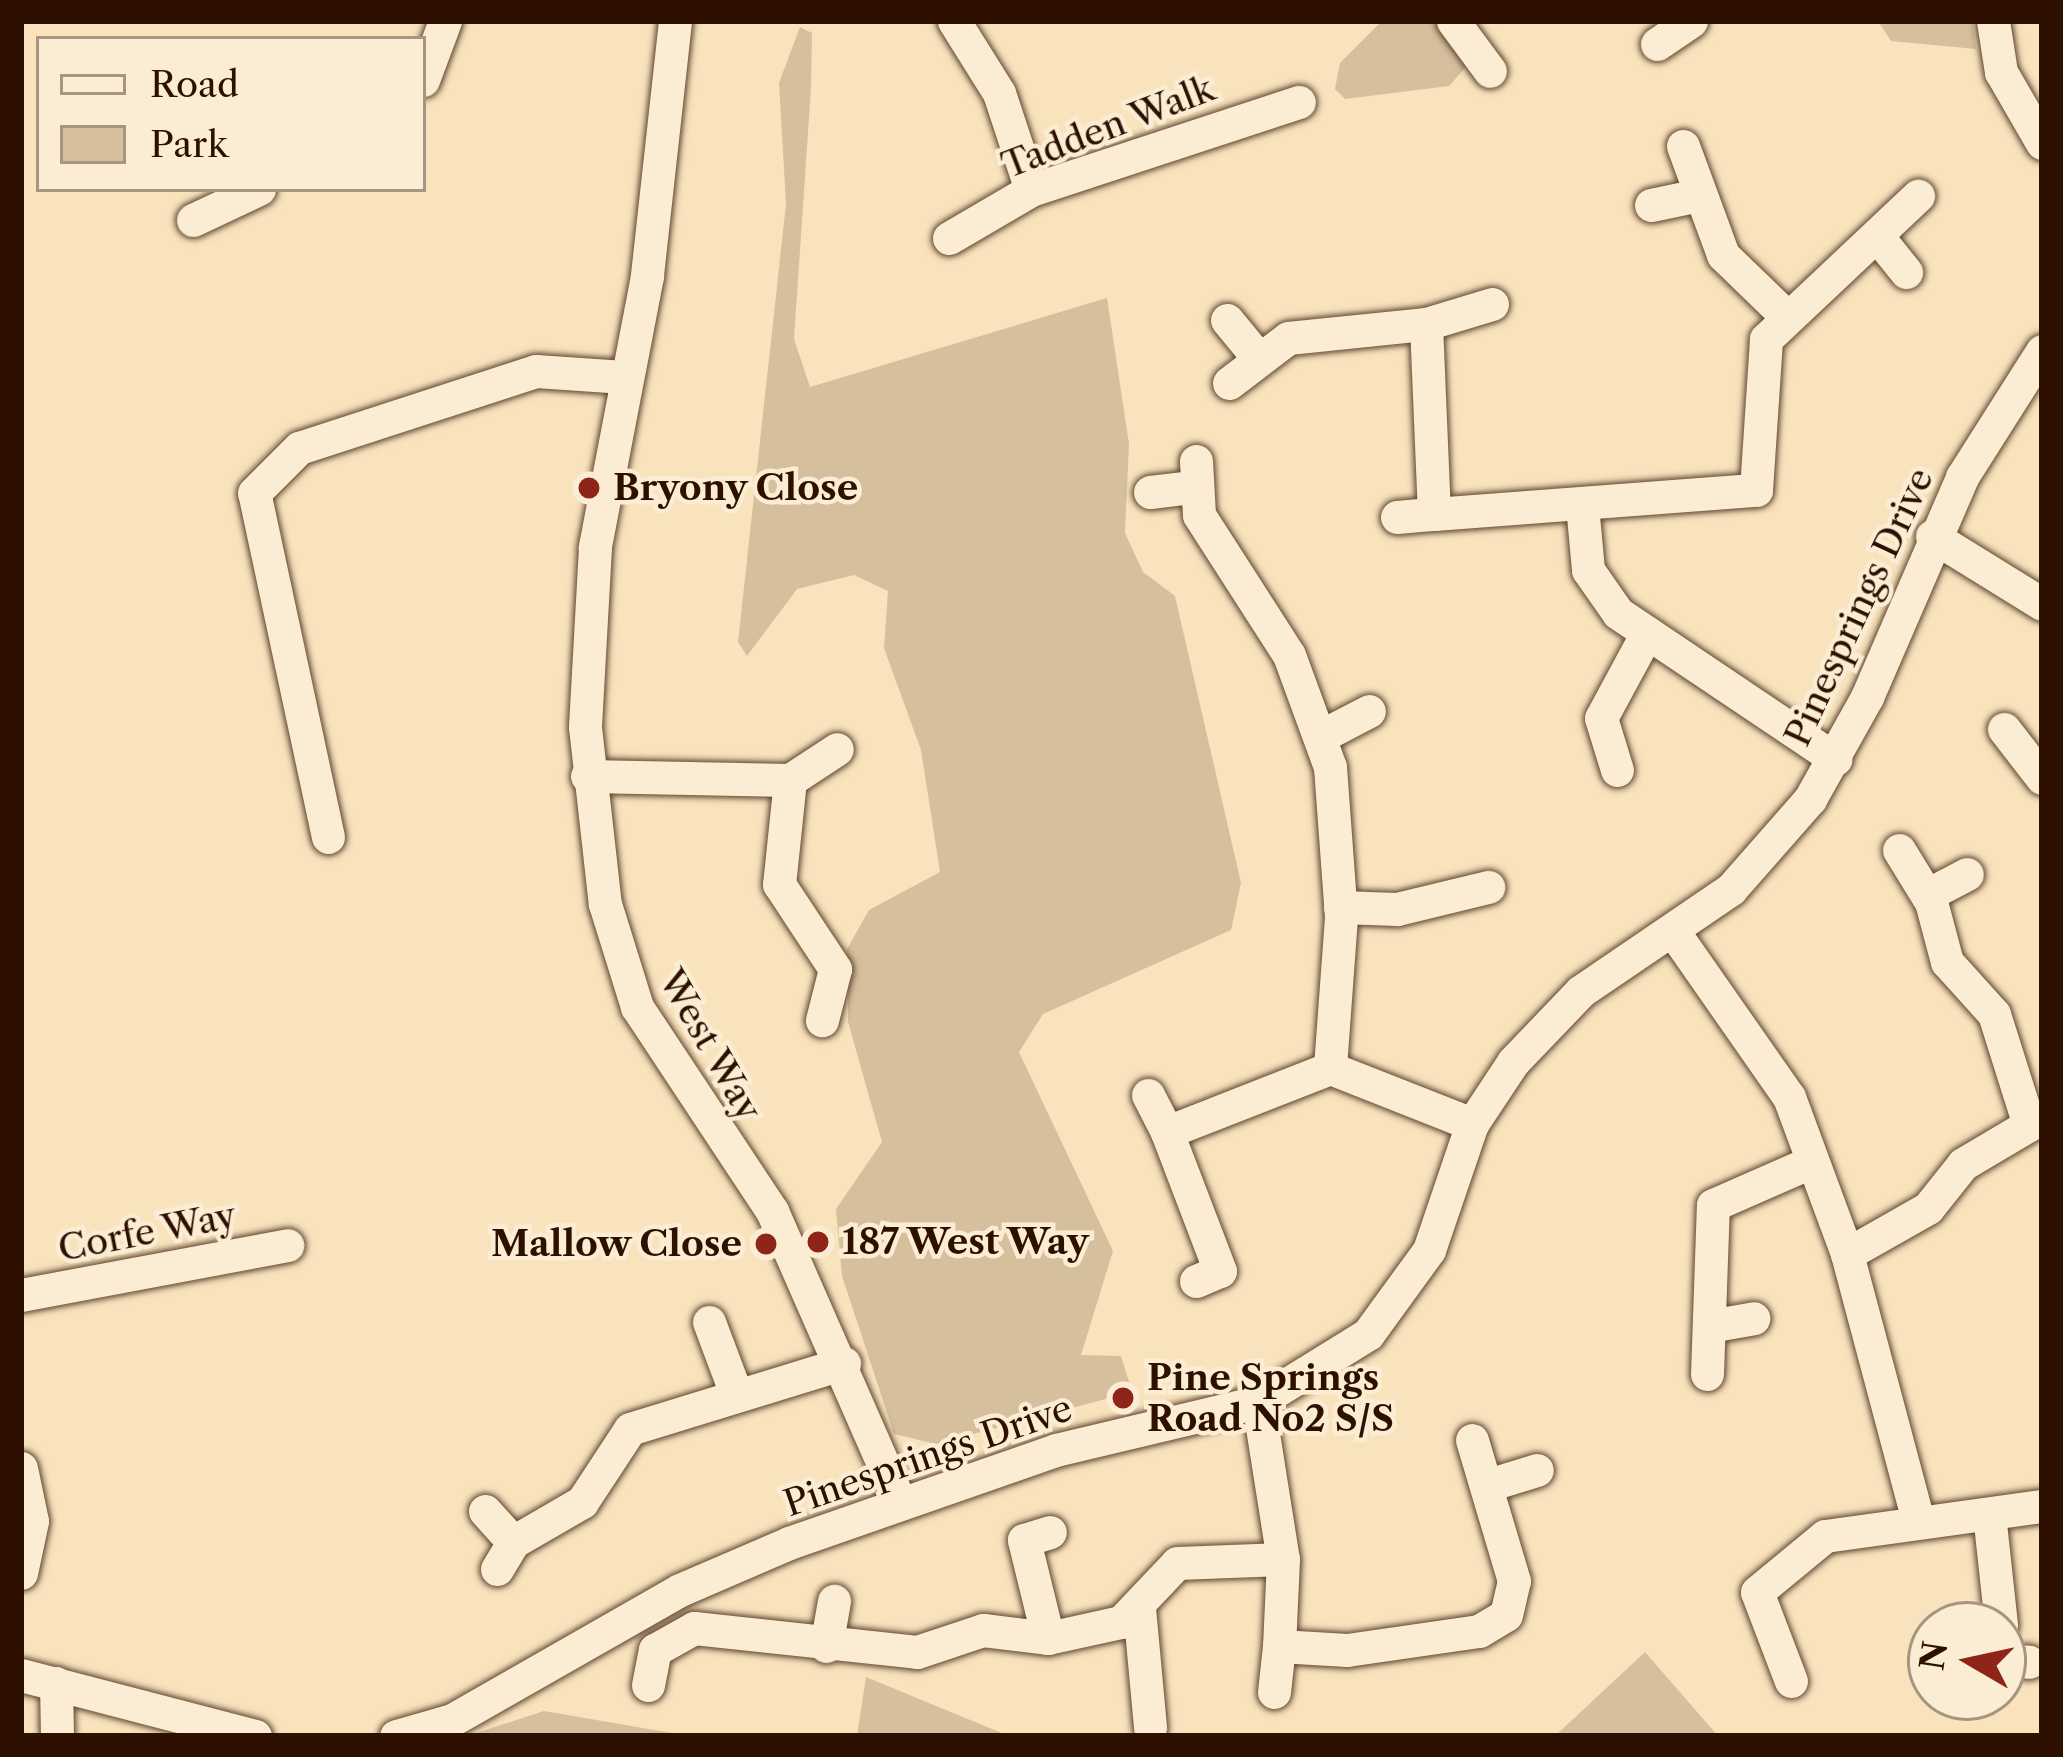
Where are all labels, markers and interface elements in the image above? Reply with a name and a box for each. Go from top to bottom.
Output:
legend [36,36,426,192]
text: Road [150,62,239,106]
street label: Tadden Walk [995,66,1221,188]
text: Park [150,122,228,166]
street label: Pinesprings Drive [1776,461,1942,753]
place label: Bryony Close [613,466,859,510]
marker: Bryony Close [576,475,602,501]
street label: West Way [649,961,771,1129]
street label: Corfe Way [54,1193,240,1271]
place label: 187 West Way [842,1220,1092,1264]
place label: Mallow Close [490,1222,742,1266]
marker: 187 West Way [805,1229,831,1255]
marker: Mallow Close [753,1231,779,1257]
place label: Pine Springs Road No2 S/S [1147,1355,1394,1440]
marker: Pine Springs Road No2 S/S [1110,1385,1136,1411]
street label: Pinesprings Drive [778,1386,1078,1526]
north arrow [1907,1601,2027,1721]
text: N [1911,1638,1956,1673]

